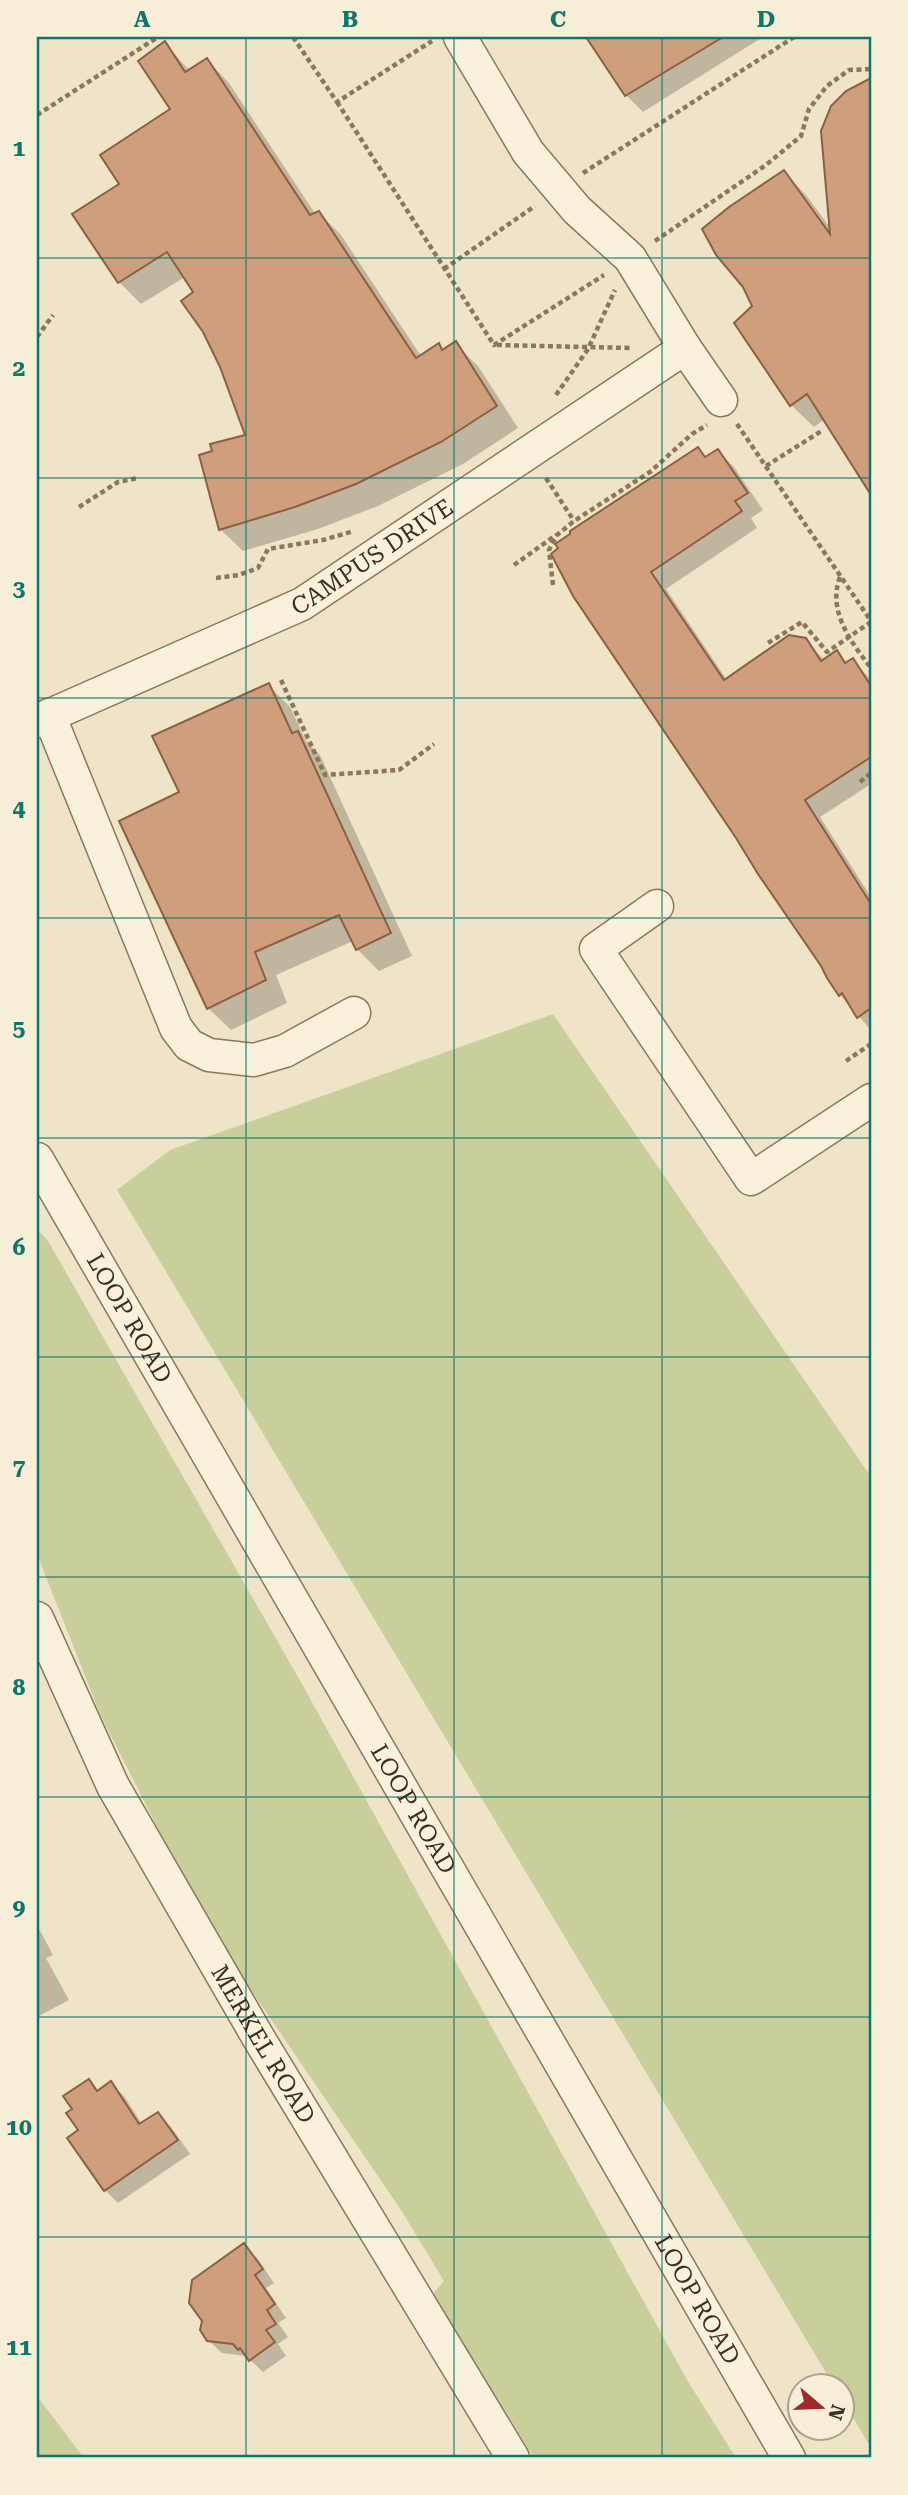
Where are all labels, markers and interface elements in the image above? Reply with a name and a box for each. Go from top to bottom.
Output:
text: A [134,6,151,33]
text: B [342,6,358,33]
text: C [550,6,566,33]
text: D [757,6,775,33]
text: 1 [13,135,26,162]
text: 2 [13,355,25,382]
street label: CAMPUS DRIVE [287,493,458,621]
text: 3 [13,575,26,602]
text: 4 [13,795,26,822]
text: 5 [13,1015,26,1042]
text: 6 [13,1234,26,1261]
street label: LOOP ROAD [81,1248,178,1388]
text: 7 [13,1454,26,1481]
text: 8 [13,1674,26,1701]
street label: LOOP ROAD [365,1739,462,1879]
text: 9 [13,1894,26,1921]
street label: MERKEL ROAD [205,1960,321,2128]
text: 10 [6,2114,32,2141]
street label: LOOP ROAD [649,2230,746,2369]
text: 11 [6,2334,32,2361]
north arrow [786,2372,856,2442]
text: N [823,2402,850,2423]

